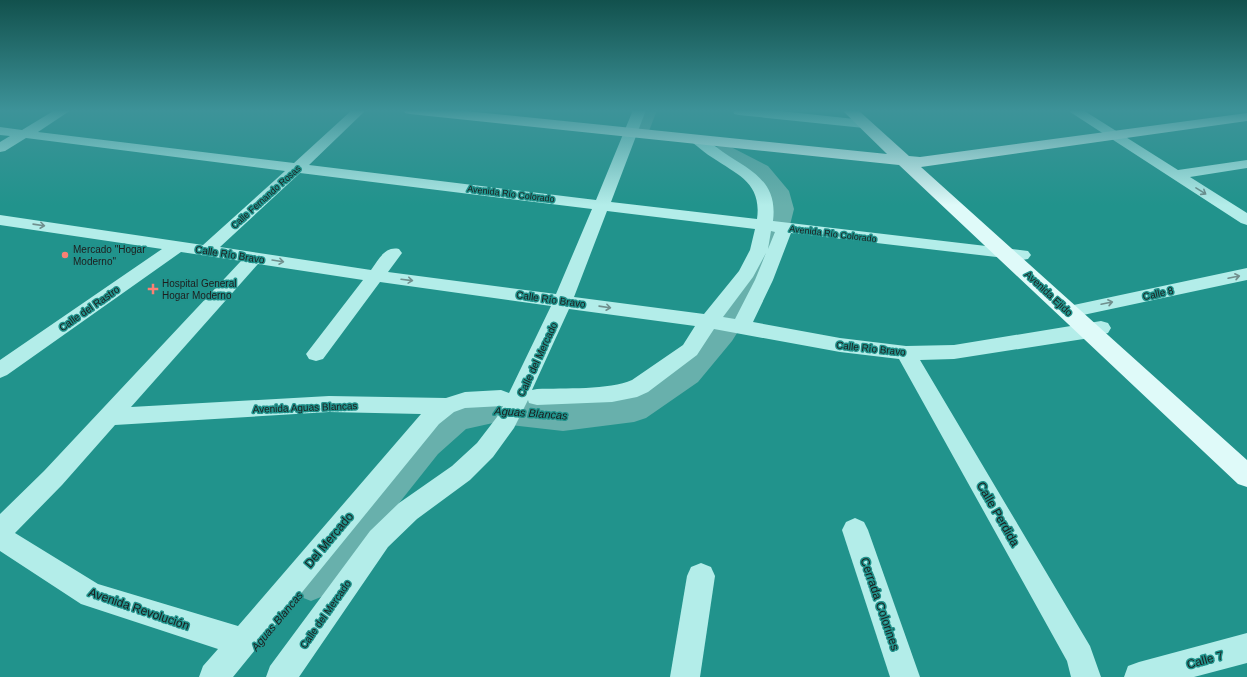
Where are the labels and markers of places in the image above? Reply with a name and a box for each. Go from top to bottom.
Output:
place label: Mercado "Hogar Moderno" [73,244,146,267]
marker: Mercado "Hogar Moderno" [60,250,70,260]
place label: Hospital General Hogar Moderno [162,278,236,301]
marker: Hospital General Hogar Moderno [147,283,159,295]

